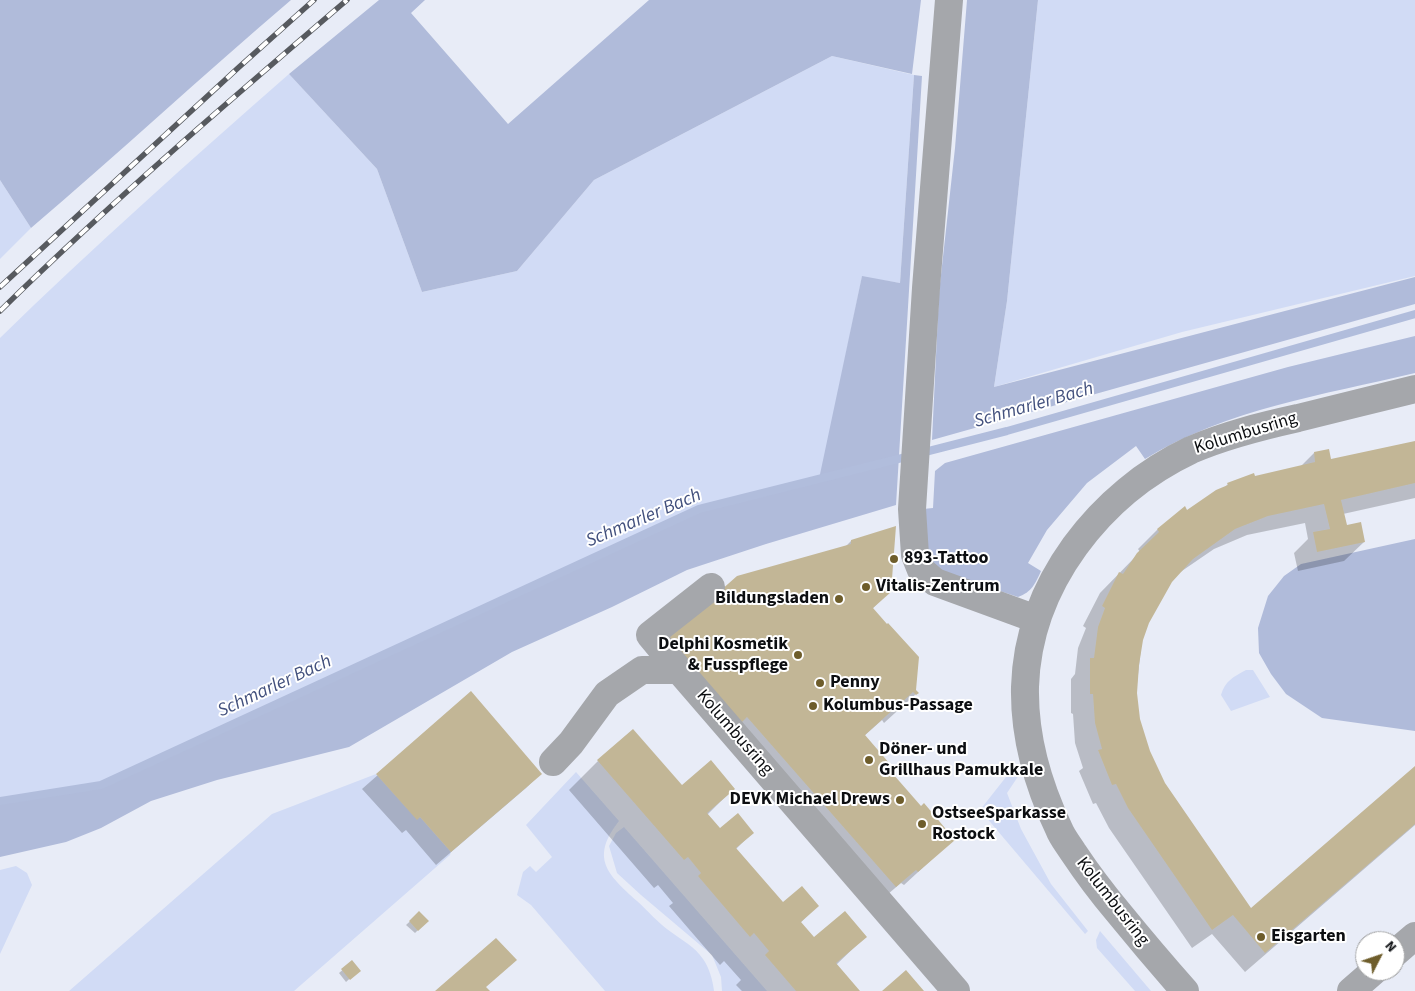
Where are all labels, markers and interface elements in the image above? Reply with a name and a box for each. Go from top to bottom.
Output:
water label: Schmarler Bach [972,378,1096,434]
street label: Kolumbusring [1192,408,1300,460]
water label: Schmarler Bach [583,484,705,554]
place label: 893-Tattoo [904,548,989,570]
marker: 893-Tattoo [888,553,900,565]
place label: Vitalis-Zentrum [876,576,1000,598]
marker: Vitalis-Zentrum [860,581,872,593]
place label: Bildungsladen [715,588,829,610]
marker: Bildungsladen [833,593,845,605]
place label: Delphi Kosmetik & Fusspflege [658,634,788,676]
marker: Delphi Kosmetik & Fusspflege [792,649,804,661]
water label: Schmarler Bach [214,651,336,723]
place label: Penny [830,672,880,694]
marker: Penny [814,677,826,689]
street label: Kolumbusring [691,686,777,780]
place label: Kolumbus-Passage [823,695,973,717]
marker: Kolumbus-Passage [807,700,819,712]
place label: Döner- und Grillhaus Pamukkale [879,739,1043,782]
marker: Döner- und Grillhaus Pamukkale [863,754,875,766]
place label: DEVK Michael Drews [730,789,890,811]
marker: DEVK Michael Drews [894,794,906,806]
place label: OstseeSparkasse Rostock [932,803,1066,846]
marker: OstseeSparkasse Rostock [916,818,928,830]
street label: Kolumbusring [1071,853,1153,951]
place label: Eisgarten [1271,926,1346,948]
marker: Eisgarten [1255,931,1267,943]
north arrow [1355,931,1405,981]
text: N [1380,937,1401,957]

